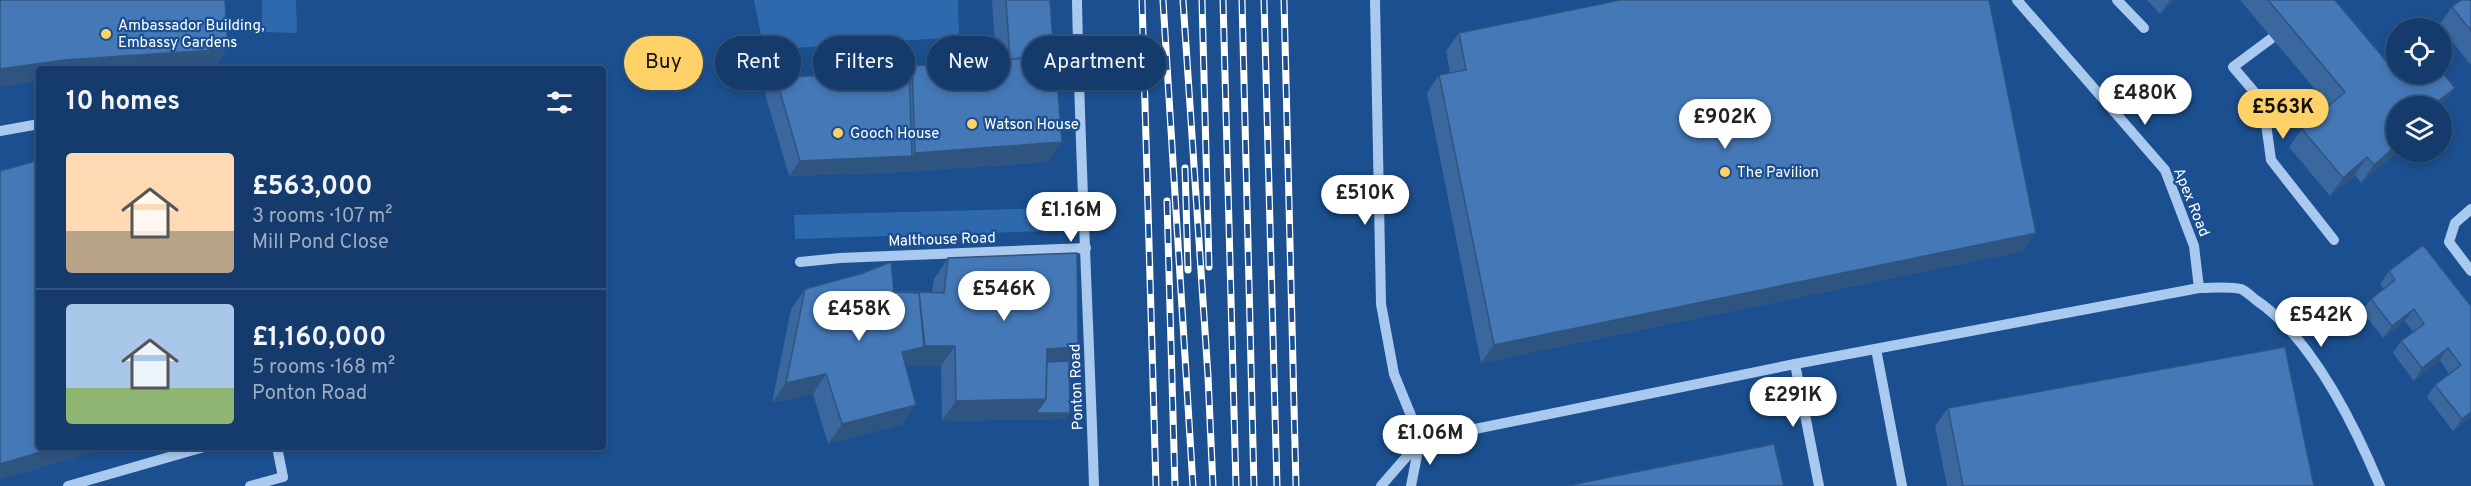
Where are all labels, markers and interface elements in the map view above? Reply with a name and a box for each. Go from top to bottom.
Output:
place label: Ambassador Building, Embassy Gardens [118,17,265,53]
map controls [2386,18,2452,162]
button: locate [2386,18,2452,84]
marker: Ambassador Building, Embassy Gardens [99,27,113,41]
chip: Buy [624,36,703,90]
chip: Rent [715,36,801,90]
chip: Filters [813,36,915,90]
chip: New [927,36,1010,90]
chip: Apartment [1022,36,1166,90]
pin: £480K [2103,75,2187,126]
text: £480K [2113,81,2177,107]
text: 10 homes [66,86,180,119]
icon: filters [543,86,576,119]
pin: £563K [2241,89,2325,140]
text: £563K [2252,95,2314,121]
button: layers [2386,96,2452,162]
pin: £902K [1683,99,1767,150]
text: £902K [1693,105,1757,131]
place label: Watson House [984,116,1079,135]
marker: Watson House [965,117,979,131]
place label: Gooch House [850,125,939,144]
marker: Gooch House [831,126,845,140]
place label: The Pavilion [1737,164,1819,183]
marker: The Pavilion [1718,165,1732,179]
street label: Apex Road [2168,165,2213,240]
text: £563,000 [252,171,373,204]
pin: £510K [1323,175,1407,226]
icon: home [114,177,186,249]
text: £510K [1335,181,1395,207]
pin: £1.16M [1022,192,1120,243]
text: £1.16M [1040,198,1102,224]
text: 3 rooms · 107 m² [252,204,393,230]
street label: Malthouse Road [888,229,996,252]
text: Mill Pond Close [252,230,389,256]
pin: £546K [962,271,1046,322]
text: £546K [972,277,1036,303]
pin: £458K [817,291,901,342]
text: £458K [827,297,891,323]
pin: £542K [2279,297,2363,348]
text: £542K [2289,303,2353,329]
text: £1,160,000 [252,322,386,355]
icon: home [114,328,186,400]
street label: Ponton Road [1066,343,1089,431]
text: 5 rooms · 168 m² [252,355,395,381]
pin: £291K [1751,377,1835,428]
text: Ponton Road [252,381,367,407]
text: £291K [1764,383,1822,409]
pin: £1.06M [1381,415,1479,466]
text: £1.06M [1397,421,1463,447]

